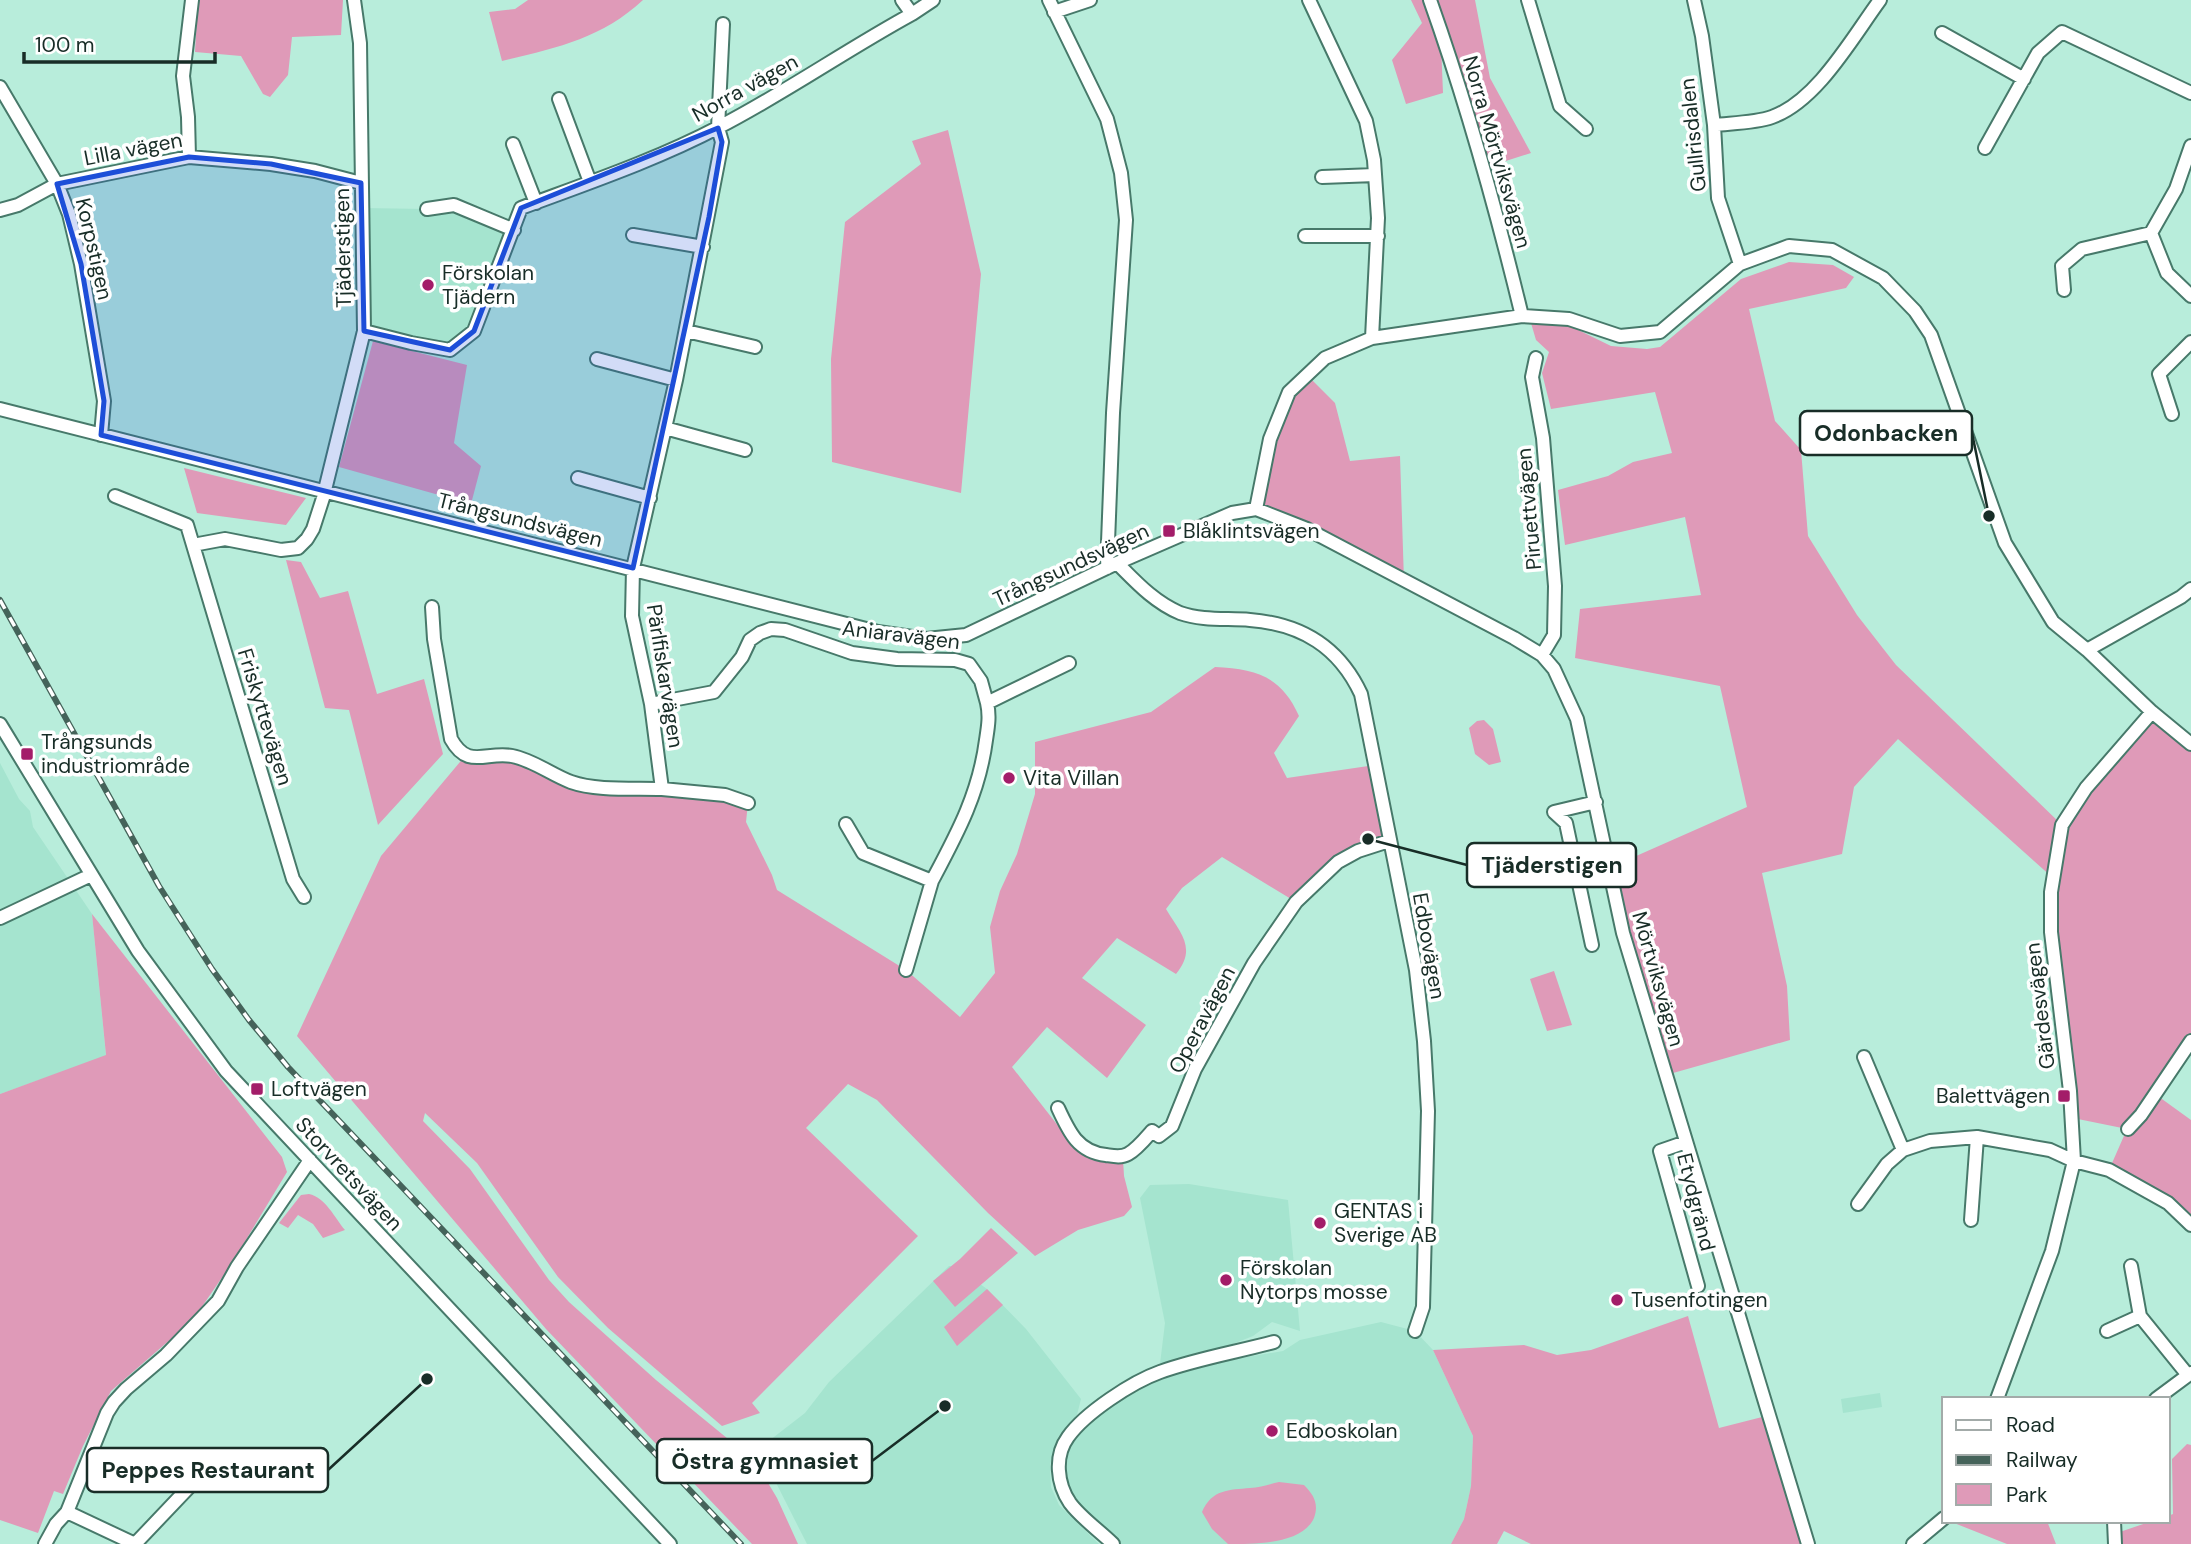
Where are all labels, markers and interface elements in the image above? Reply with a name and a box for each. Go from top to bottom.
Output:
scale bar [24,21,215,65]
text: 100 m [35,31,95,59]
street label: Norra vägen [687,47,803,129]
street label: Norra Mörtviksvägen [1456,53,1538,251]
street label: Gullrisdalen [1673,77,1713,193]
street label: Lilla vägen [81,126,185,172]
street label: Tjäderstigen [328,188,358,308]
street label: Korpstigen [69,195,119,303]
place label: Förskolan Tjädern [442,259,534,311]
marker: Förskolan Tjädern [420,277,436,293]
callout: Odonbacken [1800,411,1972,455]
text: Odonbacken [1814,418,1958,448]
street label: Piruettvägen [1510,447,1548,571]
street label: Trångsundsvägen [435,486,605,554]
street label: Trångsundsvägen [989,517,1153,613]
place label: Blåklintsvägen [1183,517,1320,545]
marker: Blåklintsvägen [1161,523,1177,539]
street label: Pärlfiskarvägen [640,602,690,750]
street label: Aniaravägen [840,614,962,656]
street label: Friskyttevägen [231,645,299,789]
place label: Trångsunds industriområde [41,728,190,780]
marker: Trångsunds industriområde [19,746,35,762]
place label: Vita Villan [1023,764,1119,792]
marker: Vita Villan [1001,770,1017,786]
callout: Tjäderstigen [1467,843,1636,887]
text: Tjäderstigen [1481,850,1623,880]
street label: Edbovägen [1406,891,1452,1001]
street label: Mörtviksvägen [1625,908,1691,1050]
street label: Gärdesvägen [2018,941,2062,1071]
street label: Operavägen [1162,962,1242,1078]
place label: Loftvägen [271,1075,367,1103]
marker: Loftvägen [249,1081,265,1097]
place label: Balettvägen [1936,1082,2050,1110]
marker: Balettvägen [2056,1088,2072,1104]
street label: Storvretsvägen [289,1111,409,1237]
street label: Etydgränd [1670,1150,1722,1254]
place label: GENTAS i Sverige AB [1334,1197,1437,1249]
marker: GENTAS i Sverige AB [1312,1215,1328,1231]
place label: Förskolan Nytorps mosse [1240,1254,1388,1306]
marker: Förskolan Nytorps mosse [1218,1272,1234,1288]
place label: Tusenfotingen [1631,1286,1768,1314]
marker: Tusenfotingen [1609,1292,1625,1308]
legend [1942,1397,2170,1523]
text: Road [2006,1411,2055,1439]
place label: Edboskolan [1286,1417,1398,1445]
marker: Edboskolan [1264,1423,1280,1439]
callout: Östra gymnasiet [657,1439,872,1483]
text: Östra gymnasiet [671,1446,859,1476]
text: Railway [2006,1446,2078,1474]
callout: Peppes Restaurant [87,1448,328,1492]
text: Peppes Restaurant [101,1455,315,1485]
text: Park [2006,1481,2048,1509]

